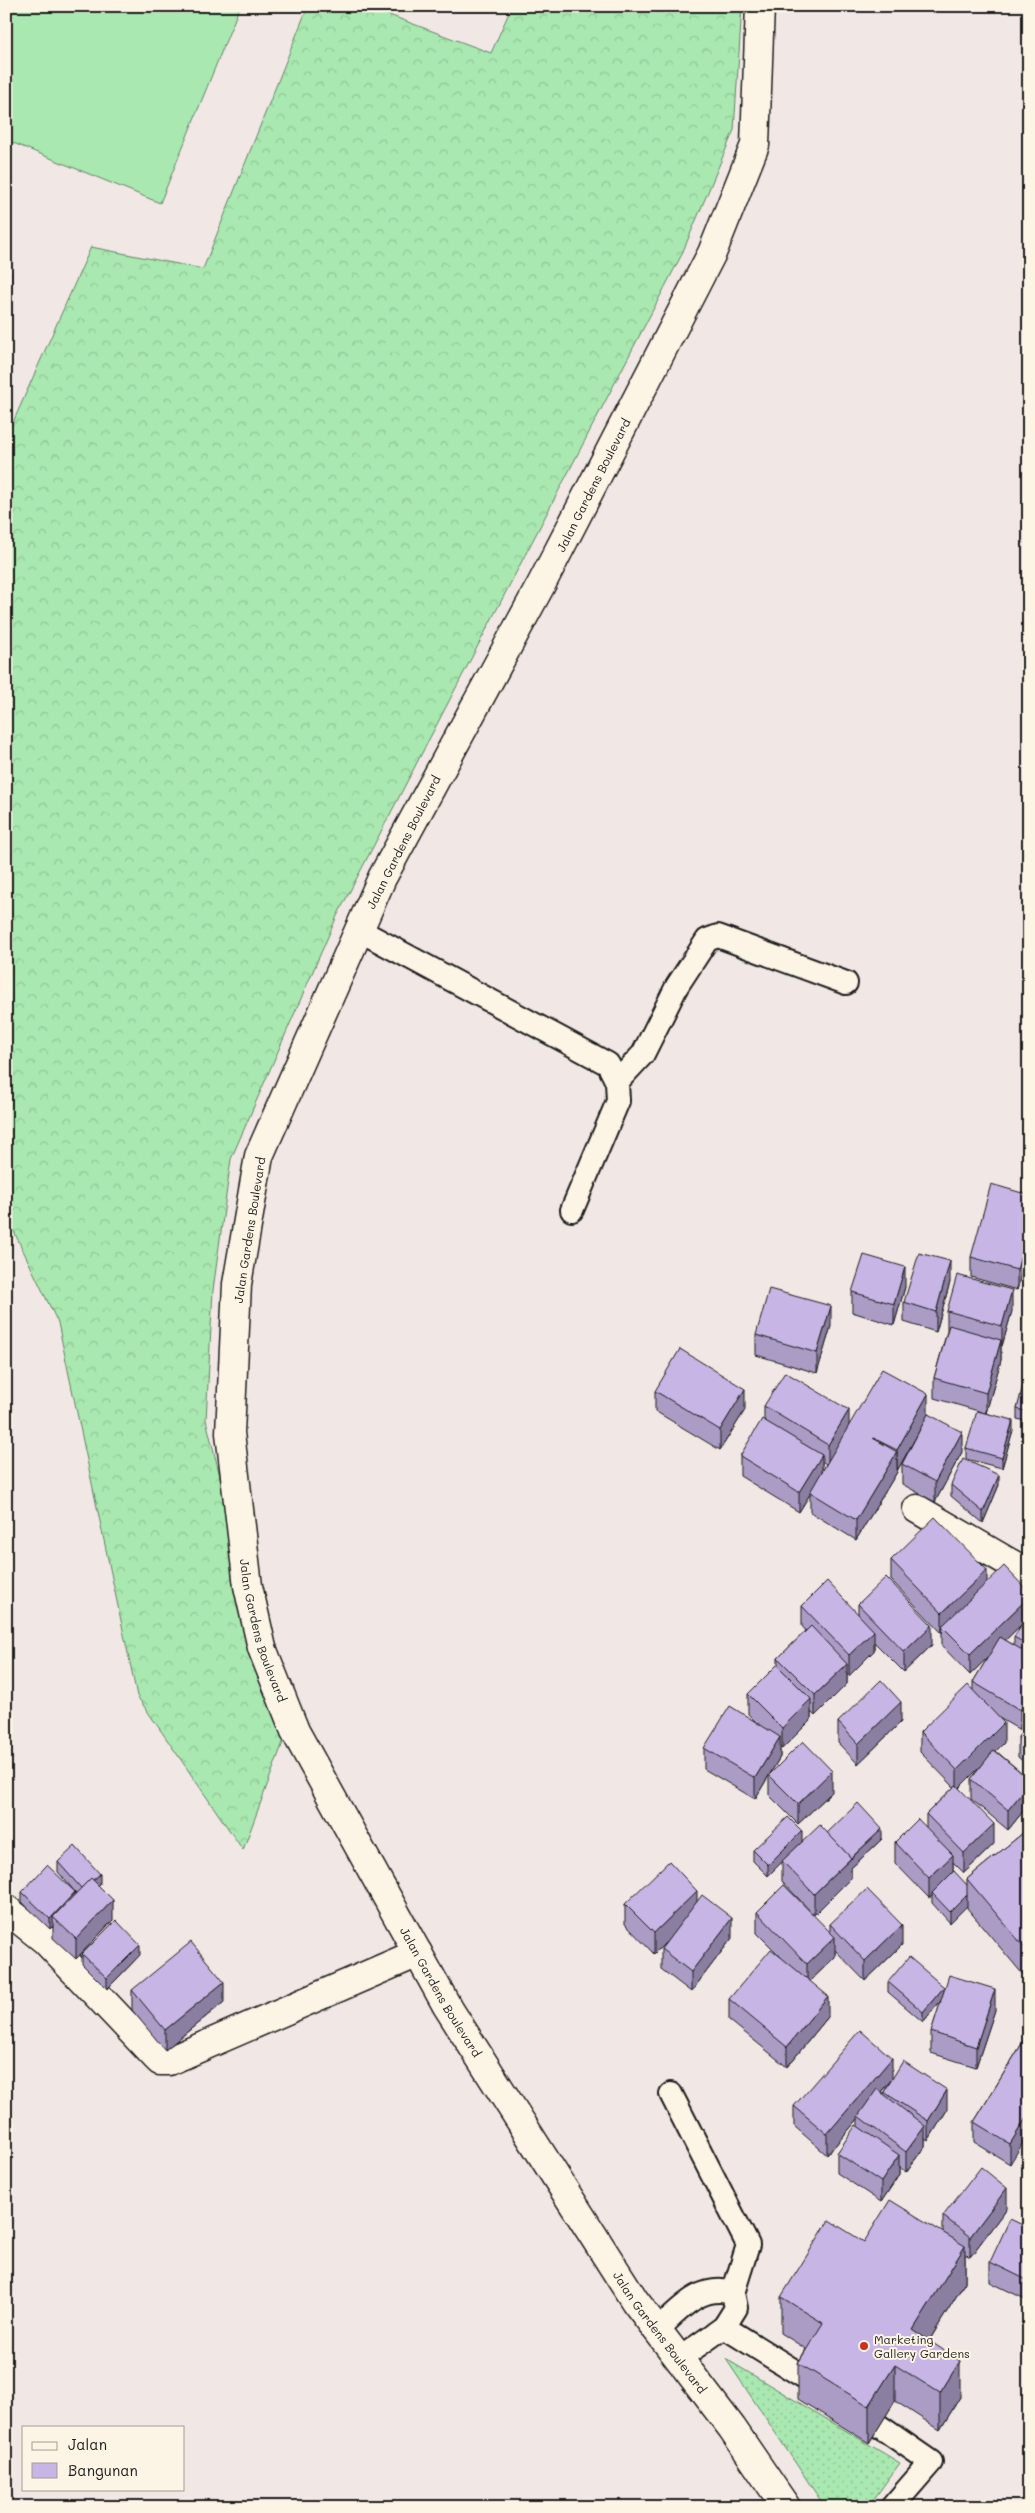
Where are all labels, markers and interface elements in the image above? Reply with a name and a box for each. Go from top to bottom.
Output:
street label: Jalan Gardens Boulevard [552,415,634,554]
street label: Jalan Gardens Boulevard [362,772,444,911]
street label: Jalan Gardens Boulevard [230,1155,269,1304]
street label: Jalan Gardens Boulevard [237,1558,291,1704]
street label: Jalan Gardens Boulevard [397,1924,485,2060]
street label: Jalan Gardens Boulevard [610,2268,711,2397]
place label: Marketing Gallery Gardens [874,2331,970,2361]
marker: Marketing Gallery Gardens [858,2340,870,2352]
legend [22,2426,185,2490]
text: Jalan [68,2434,107,2454]
text: Bangunan [68,2460,138,2480]

